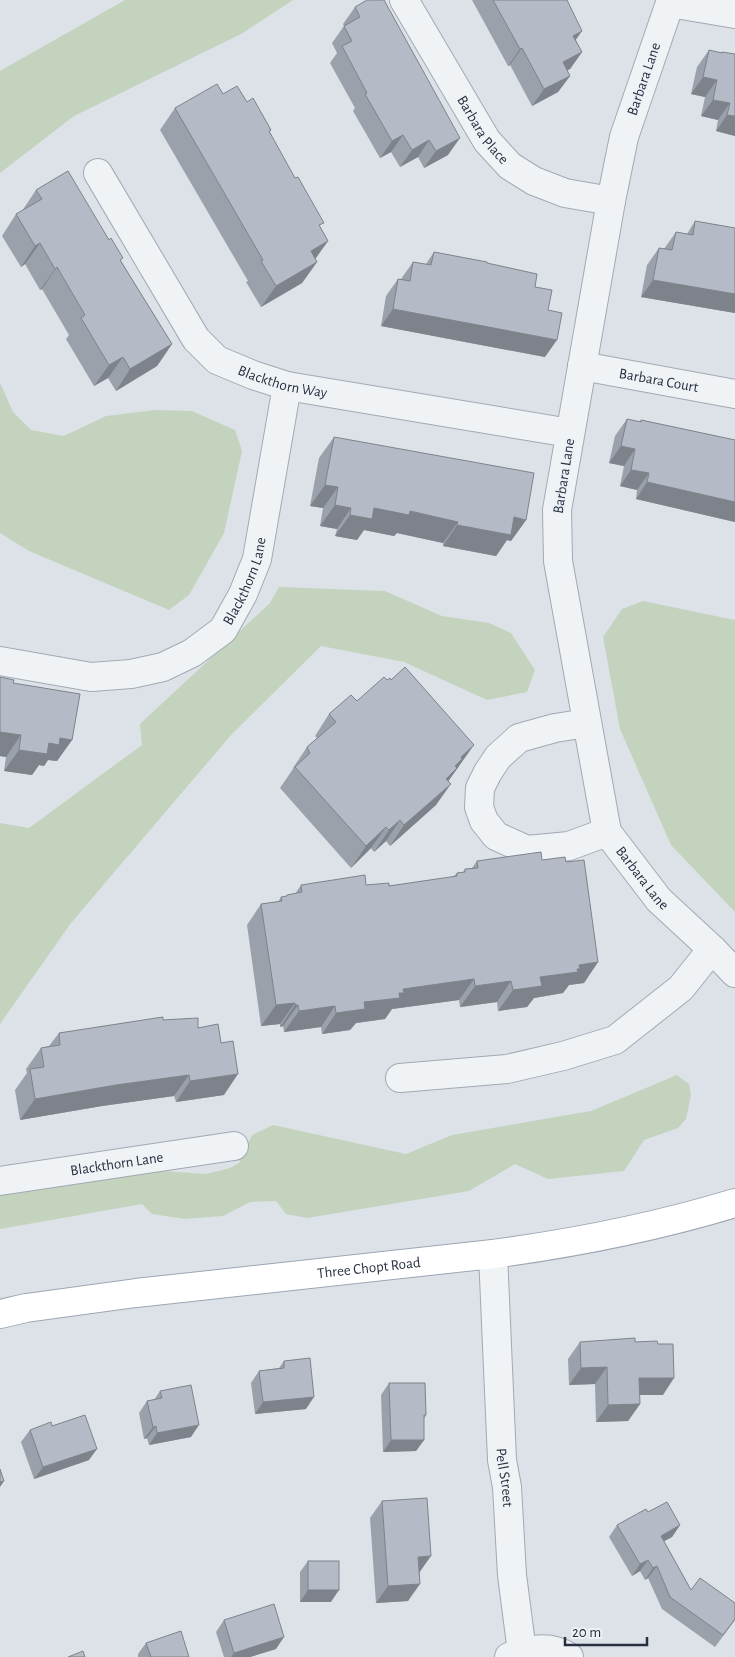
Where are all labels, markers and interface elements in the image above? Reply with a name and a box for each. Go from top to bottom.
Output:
street label: Barbara Lane [625,41,663,117]
street label: Barbara Place [454,93,512,167]
street label: Blackthorn Way [236,362,329,400]
street label: Barbara Court [618,365,700,395]
street label: Barbara Lane [551,437,577,515]
street label: Blackthorn Lane [220,536,268,628]
street label: Barbara Lane [613,843,672,913]
street label: Blackthorn Lane [69,1149,164,1178]
street label: Three Chopt Road [316,1254,422,1281]
street label: Pell Street [494,1448,516,1508]
scale bar [565,1614,648,1646]
text: 20 m [572,1625,601,1640]

